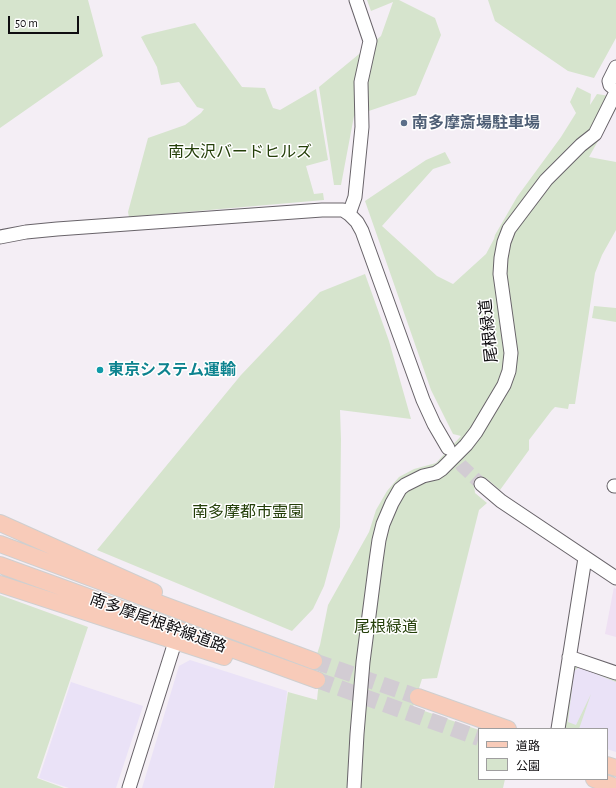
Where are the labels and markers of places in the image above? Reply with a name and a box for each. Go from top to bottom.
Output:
place label: 南多摩斎場駐車場 [412,113,540,133]
marker: 南多摩斎場駐車場 [399,118,409,128]
place label: 東京システム運輸 [108,360,236,380]
marker: 東京システム運輸 [95,365,105,375]

